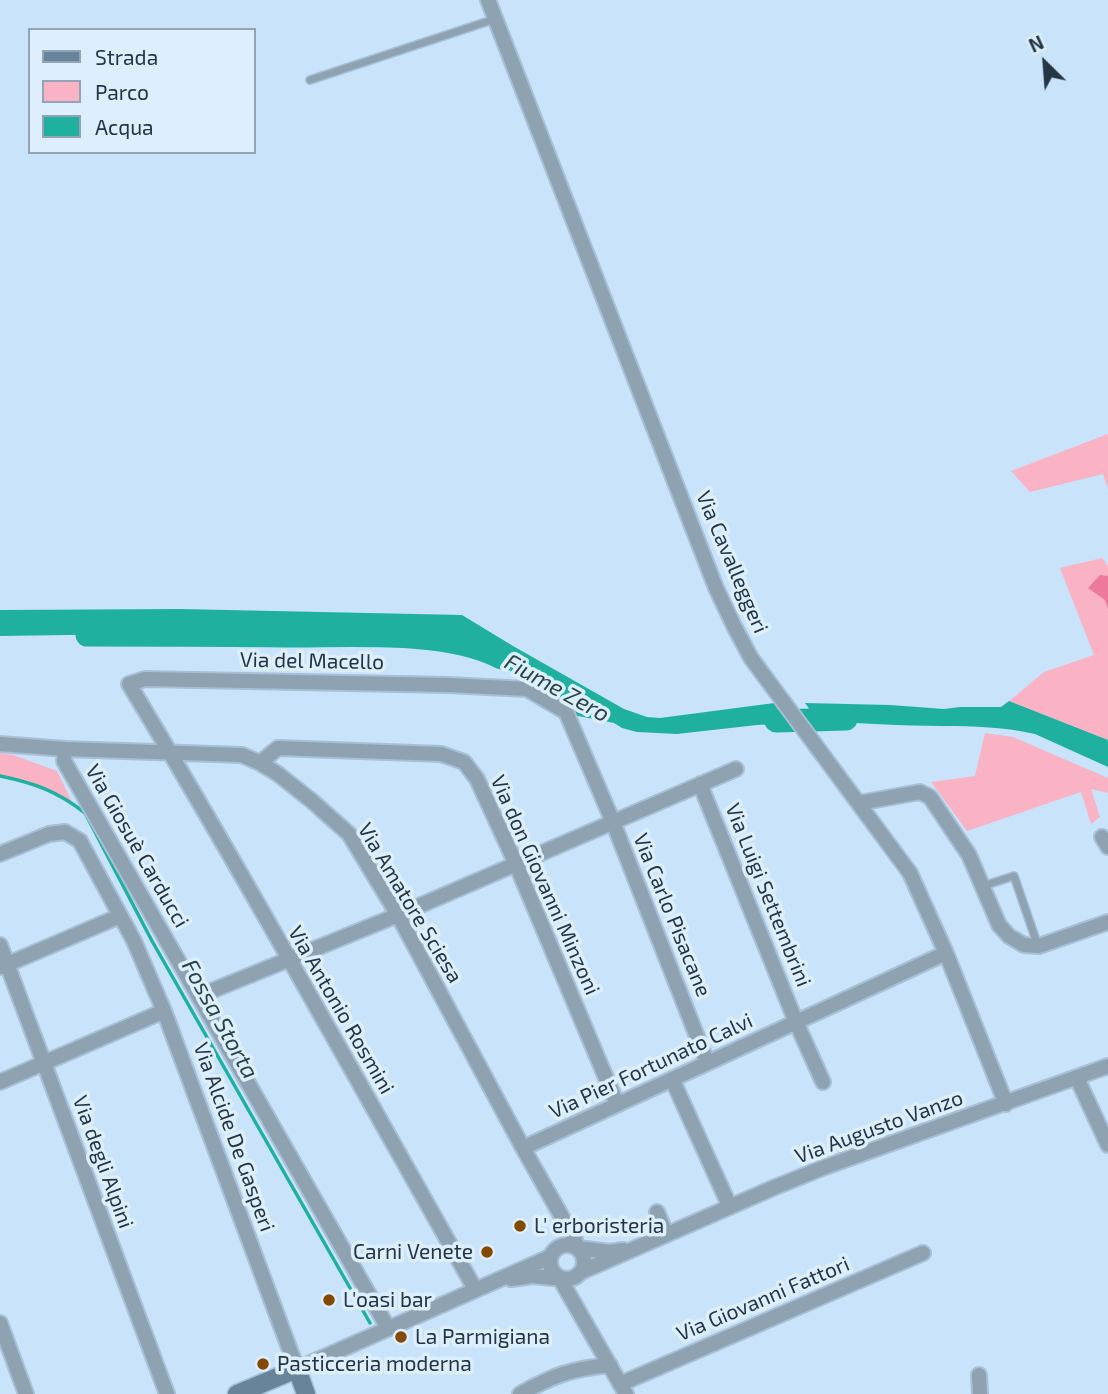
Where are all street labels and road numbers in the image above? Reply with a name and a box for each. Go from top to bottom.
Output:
street label: Via Cavalleggeri [691,487,773,637]
street label: Via del Macello [240,647,384,675]
street label: Via Giosuè Carducci [80,760,194,932]
street label: Via don Giovanni Minzoni [485,771,605,999]
street label: Via Luigi Settembrini [720,800,816,990]
street label: Via Amatore Sciesa [352,819,468,987]
street label: Via Carlo Pisacane [628,830,716,1000]
street label: Via Antonio Rosmini [283,921,399,1099]
street label: Via Pier Fortunato Calvi [545,1008,757,1124]
street label: Via Alcide De Gasperi [188,1039,280,1235]
street label: Via Augusto Vanzo [792,1085,966,1169]
street label: Via degli Alpini [67,1092,139,1232]
street label: Via Giovanni Fattori [673,1251,853,1347]

